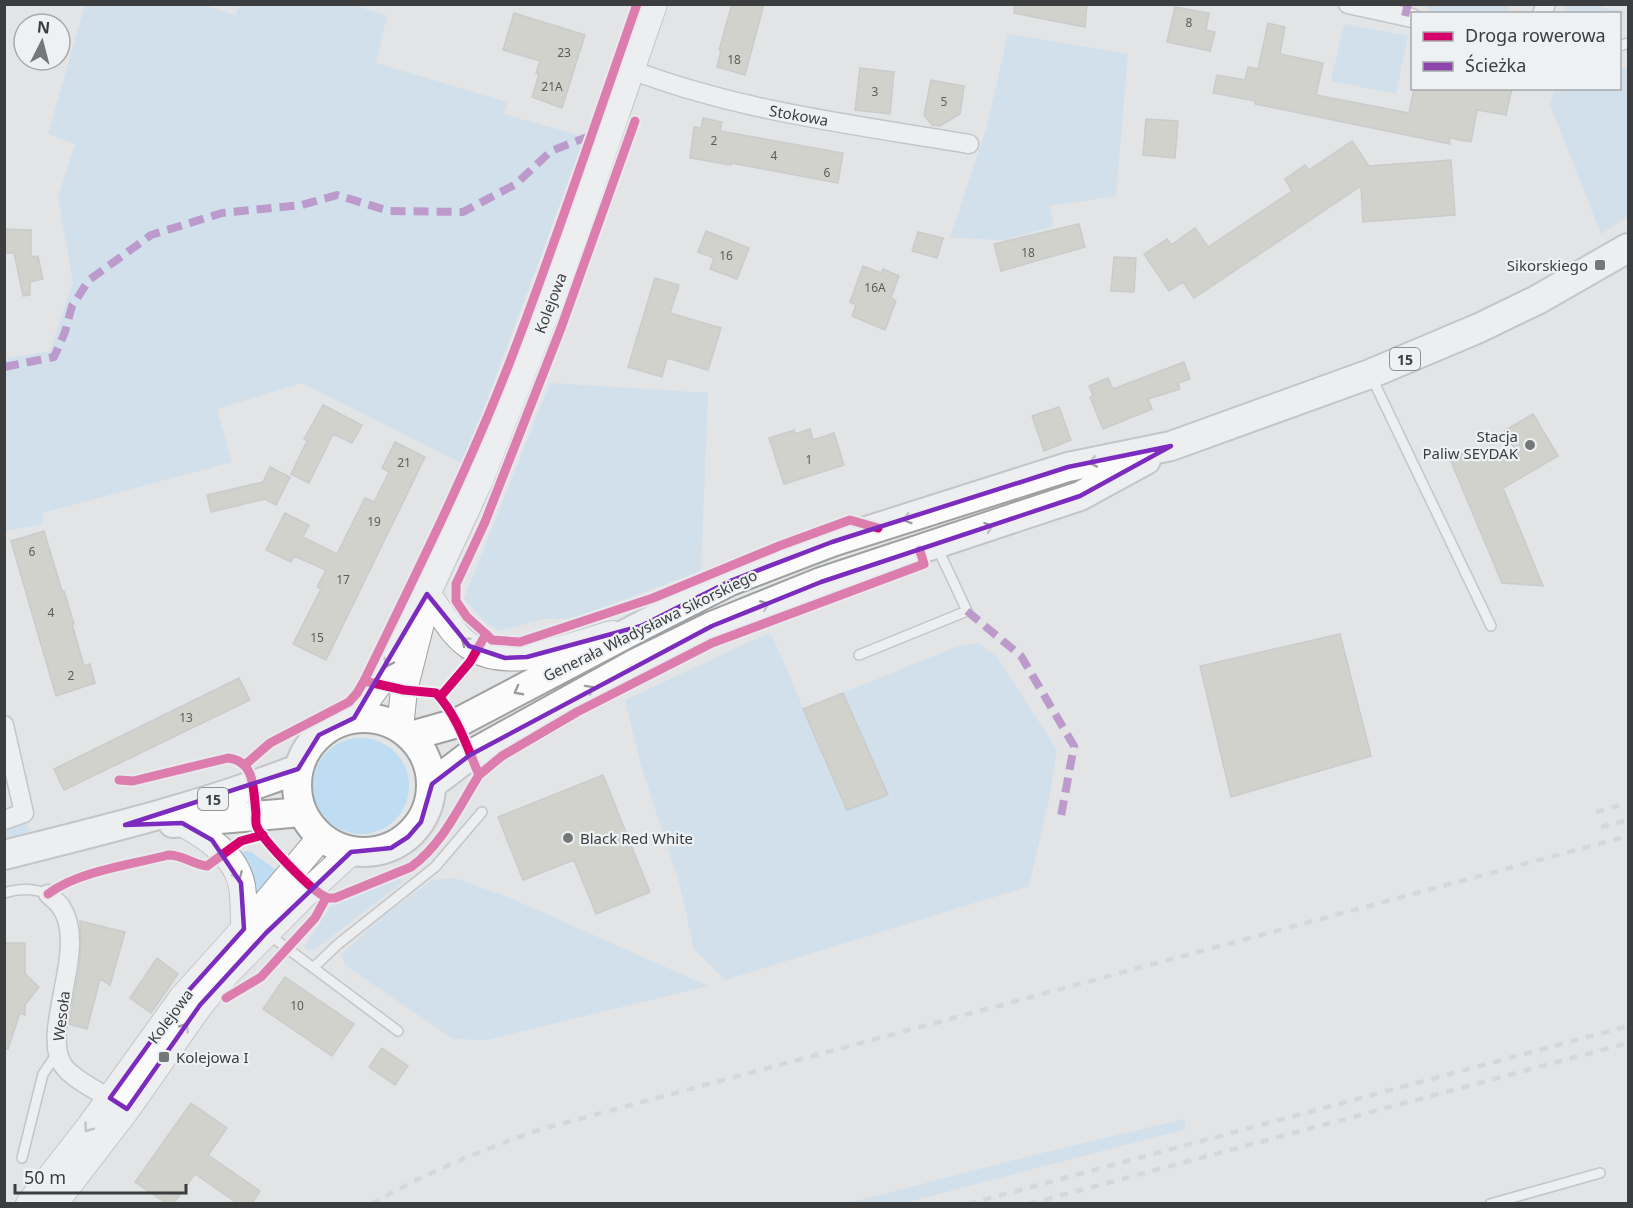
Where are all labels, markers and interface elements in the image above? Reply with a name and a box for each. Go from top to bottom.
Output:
north arrow [12,12,72,72]
legend [1411,12,1621,90]
house number: 8 [1186,14,1193,31]
text: N [36,15,51,39]
text: Droga rowerowa [1465,23,1606,47]
house number: 23 [557,44,571,61]
house number: 18 [727,51,741,68]
text: Ścieżka [1465,53,1526,77]
house number: 21A [541,78,563,95]
house number: 3 [872,83,879,100]
house number: 5 [941,93,948,110]
street label: Stokowa [768,100,830,130]
house number: 2 [711,132,718,149]
house number: 4 [771,147,778,164]
house number: 6 [824,164,831,181]
house number: 18 [1021,244,1035,261]
house number: 16 [719,247,733,264]
place label: Sikorskiego [1507,255,1588,275]
marker: Sikorskiego [1593,258,1607,272]
street label: Kolejowa [529,270,571,336]
house number: 16A [864,279,886,296]
road number: 15 [1390,348,1420,370]
place label: Stacja Paliw SEYDAK [1422,426,1519,463]
marker: Stacja Paliw SEYDAK [1523,438,1537,452]
house number: 1 [806,451,812,468]
house number: 21 [397,454,411,471]
one-way arrow [1088,455,1098,468]
one-way arrow [902,512,913,524]
house number: 19 [367,513,381,530]
one-way arrow [983,521,994,534]
house number: 6 [29,543,36,560]
street label: Generała Władysława Sikorskiego [540,564,760,686]
house number: 17 [336,571,350,588]
one-way arrow [760,599,770,612]
house number: 4 [48,604,55,621]
house number: 15 [310,629,324,646]
one-way arrow [461,638,472,649]
one-way arrow [383,657,395,668]
house number: 2 [68,667,75,684]
one-way arrow [514,684,524,695]
one-way arrow [584,685,594,696]
house number: 13 [179,709,193,726]
road number: 15 [198,788,228,810]
place label: Black Red White [580,828,693,848]
marker: Black Red White [561,831,575,845]
one-way arrow [231,870,243,881]
street label: Kolejowa [143,985,197,1047]
street label: Wesoła [48,990,74,1042]
house number: 10 [290,997,304,1014]
one-way arrow [178,1022,189,1033]
place label: Kolejowa I [176,1047,249,1067]
marker: Kolejowa I [157,1050,171,1064]
one-way arrow [85,1121,96,1132]
scale bar [15,1157,186,1195]
text: 50 m [24,1165,66,1189]

